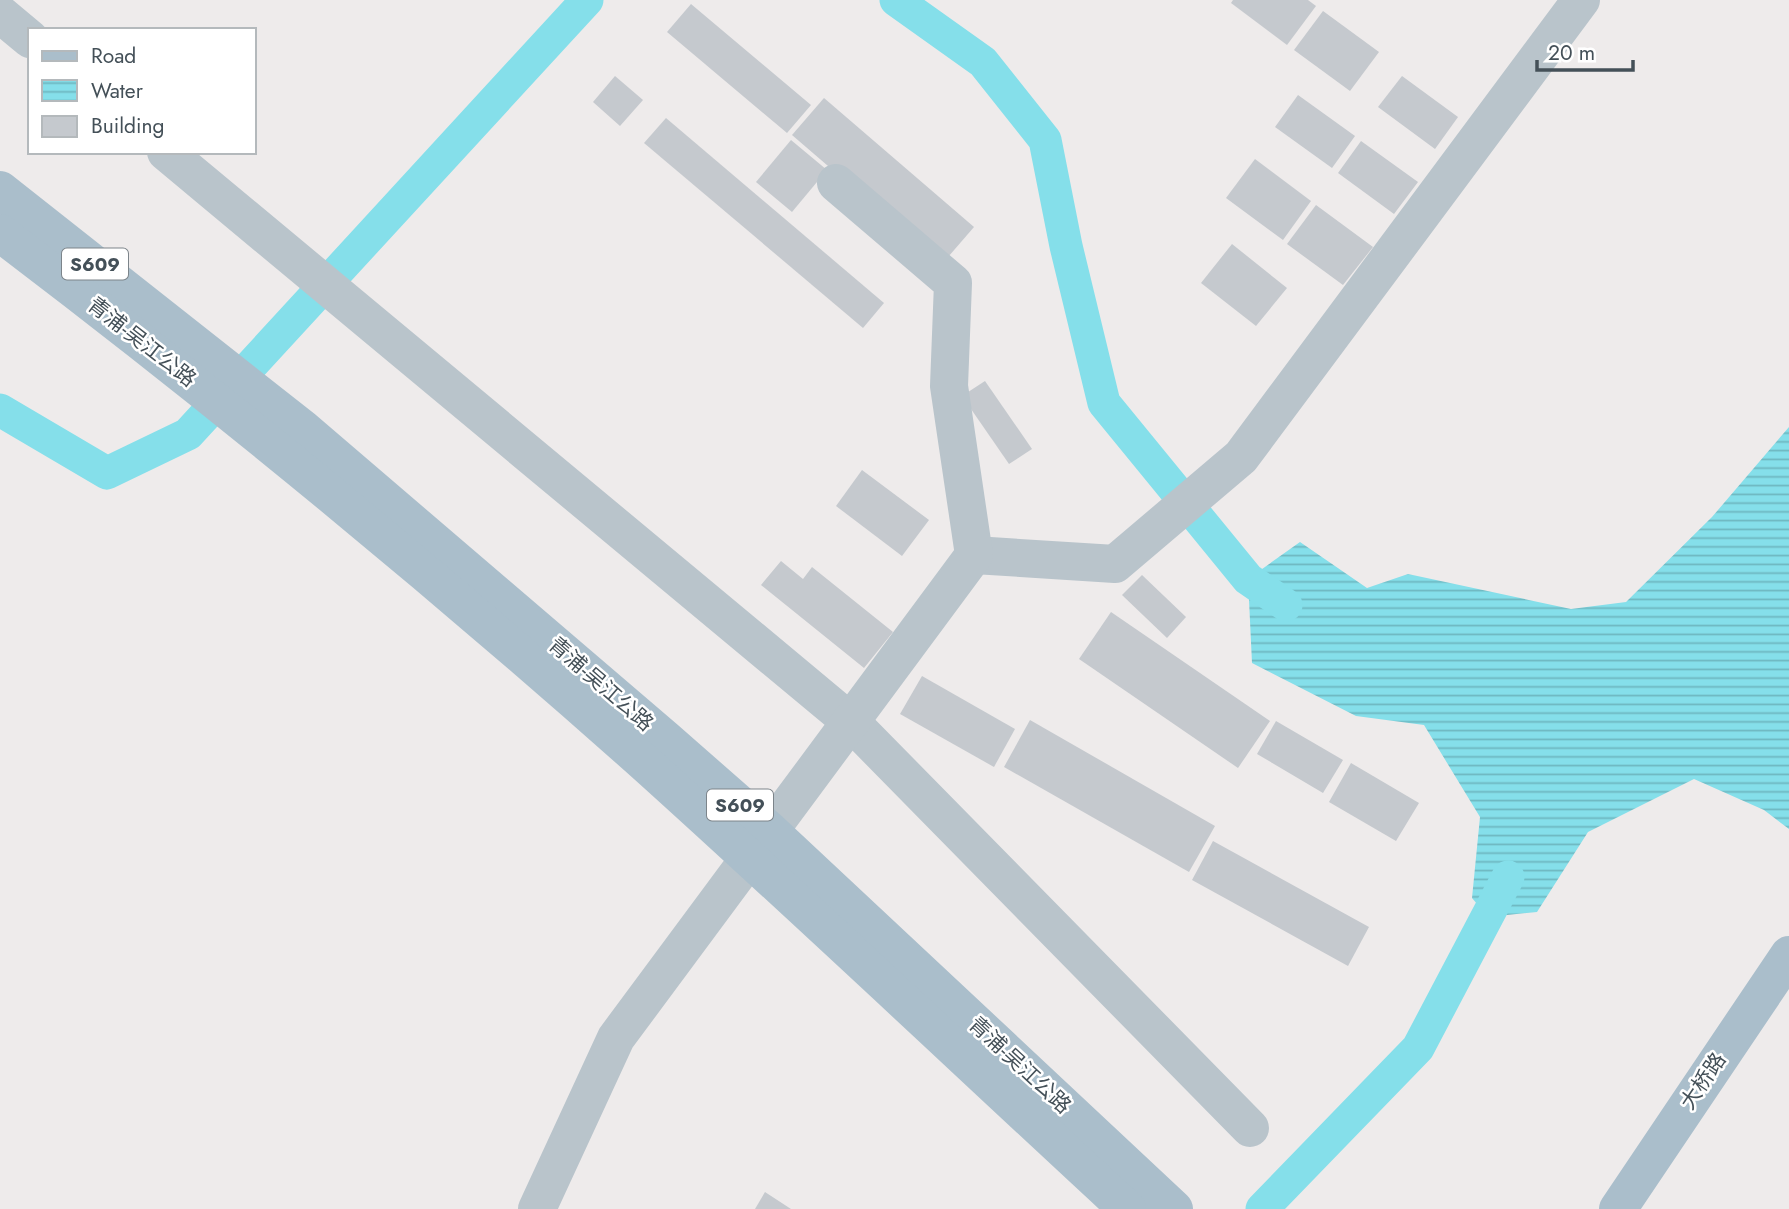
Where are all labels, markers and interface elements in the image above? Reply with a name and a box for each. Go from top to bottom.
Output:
legend [28,28,256,154]
scale bar [1537,28,1633,72]
text: 20 m [1548,38,1595,68]
text: Road [91,41,136,71]
text: Water [91,76,144,106]
text: Building [91,111,164,141]
road number: S609 [62,248,128,280]
street label: 青浦-吴江公路 [81,290,203,394]
street label: 青浦-吴江公路 [542,630,660,738]
road number: S609 [707,790,773,820]
street label: 青浦-吴江公路 [962,1010,1078,1120]
street label: 大桥路 [1673,1046,1733,1116]

